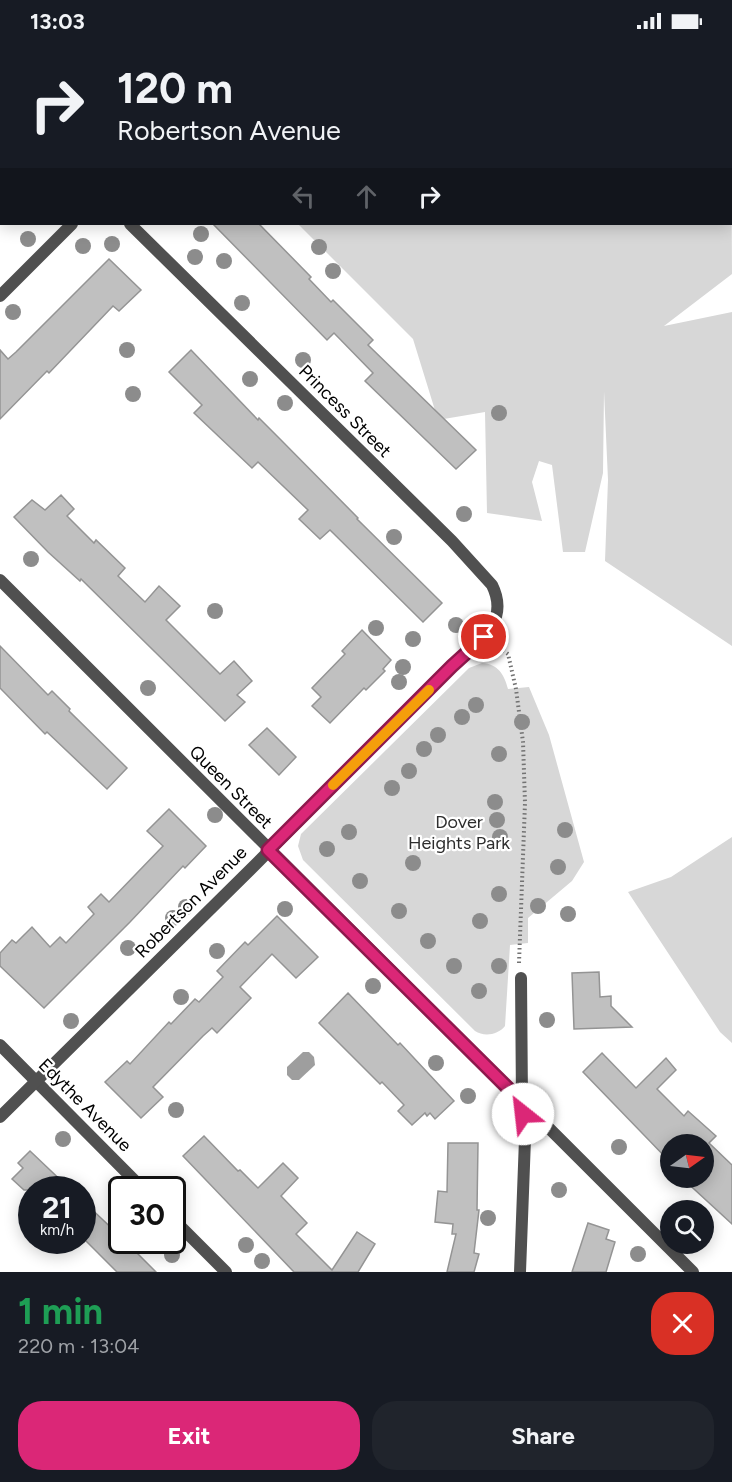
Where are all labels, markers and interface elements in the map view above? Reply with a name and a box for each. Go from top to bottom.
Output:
text: 13:03 [30,8,85,35]
text: 120 m [117,63,233,114]
icon: right [18,66,96,144]
text: Robertson Avenue [117,114,341,147]
icon: left [287,180,320,213]
icon: ahead [350,180,383,213]
icon: right [413,180,446,213]
street label: Princess Street [294,360,396,462]
pin [458,611,509,662]
icon: arrive [467,620,500,653]
street label: Queen Street [185,741,277,833]
park label: Dover Heights Park [408,811,510,854]
street label: Robertson Avenue [130,841,252,963]
street label: Edythe Avenue [34,1054,136,1156]
position arrow [491,1082,555,1146]
north arrow [660,1134,714,1188]
map controls [660,1134,714,1254]
speed limit sign: 30 [108,1176,186,1254]
text: 21 [42,1189,72,1226]
button: search [660,1200,714,1254]
text: km/h [40,1221,74,1239]
text: 1 min [18,1290,103,1333]
button: close [651,1292,714,1355]
text: 220 m · 13:04 [18,1334,140,1358]
button: Exit [18,1401,360,1470]
button: Share [372,1401,714,1470]

